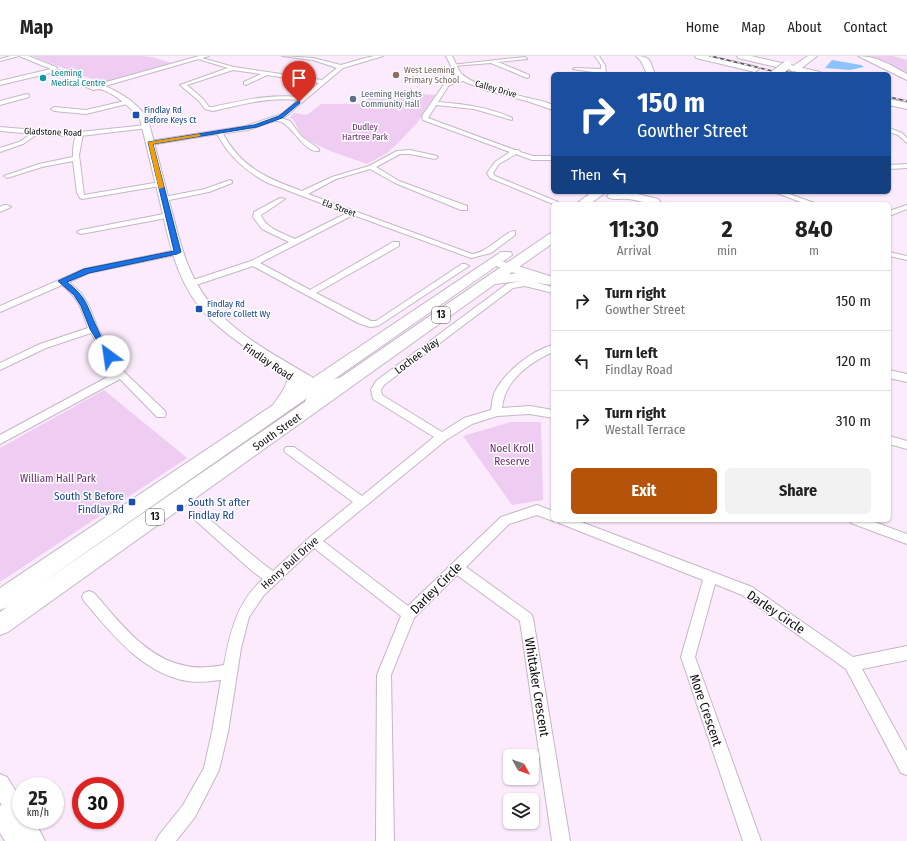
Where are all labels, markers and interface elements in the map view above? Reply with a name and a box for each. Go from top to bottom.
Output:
text: Map [20,16,53,39]
text: Home [686,19,719,36]
text: Map [741,19,765,36]
text: About [787,19,822,36]
text: Contact [844,19,887,36]
pin [282,61,316,102]
place label: West Leeming Primary School [404,65,460,85]
icon: arrive [288,67,310,89]
place label: Leeming Medical Centre [51,68,106,88]
marker: West Leeming Primary School [391,70,401,80]
marker: Leeming Medical Centre [38,73,48,83]
street label: Calley Drive [474,78,519,100]
text: 150 m [637,86,705,119]
icon: right [571,88,623,140]
place label: Leeming Heights Community Hall [361,89,422,109]
marker: Leeming Heights Community Hall [348,94,358,104]
place label: Findlay Rd Before Keys Ct [144,105,196,125]
marker: Findlay Rd Before Keys Ct [131,110,141,120]
text: Gowther Street [637,120,748,142]
park label: Dudley Hartree Park [342,122,389,142]
street label: Gladstone Road [24,126,82,138]
icon: left [609,164,631,186]
text: Then [571,166,601,184]
street label: Ela Street [321,197,357,219]
text: 11:30 [609,215,659,243]
text: 2 [721,215,733,243]
text: 840 [795,215,833,243]
text: Arrival [617,243,651,258]
text: min [717,243,737,258]
text: m [809,243,819,258]
text: Turn right [605,284,666,302]
icon: right [571,290,593,312]
text: 150 m [835,292,871,310]
place label: Findlay Rd Before Collett Wy [207,299,270,319]
text: Gowther Street [605,302,685,317]
marker: Findlay Rd Before Collett Wy [194,304,204,314]
road number: 13 [432,307,450,323]
position arrow [88,335,130,377]
street label: Lochee Way [392,335,442,377]
street label: Findlay Road [241,341,295,383]
text: Turn left [605,344,658,362]
icon: left [571,350,593,372]
text: 120 m [836,352,871,370]
text: Findlay Road [605,362,673,377]
text: Turn right [605,404,666,422]
street label: South Street [250,410,304,453]
icon: right [571,410,593,432]
text: 310 m [836,412,871,430]
text: Westall Terrace [605,422,685,437]
park label: Noel Kroll Reserve [490,442,534,468]
button: Exit [571,468,717,514]
button: Share [725,468,871,514]
park label: William Hall Park [20,472,97,485]
place label: South St Before Findlay Rd [54,490,124,516]
place label: South St after Findlay Rd [188,496,250,522]
marker: South St Before Findlay Rd [127,497,137,507]
marker: South St after Findlay Rd [175,503,185,513]
road number: 13 [146,509,164,525]
street label: Henry Bull Drive [259,534,321,592]
street label: Darley Circle [407,559,465,617]
street label: Darley Circle [744,587,808,637]
street label: Whittaker Crescent [522,636,552,738]
street label: More Crescent [687,672,726,749]
north arrow [503,749,539,785]
map controls [503,749,539,829]
speed limit sign: 30 [72,777,124,829]
text: 25 [28,786,48,810]
button: layers [503,793,539,829]
text: km/h [27,807,49,819]

